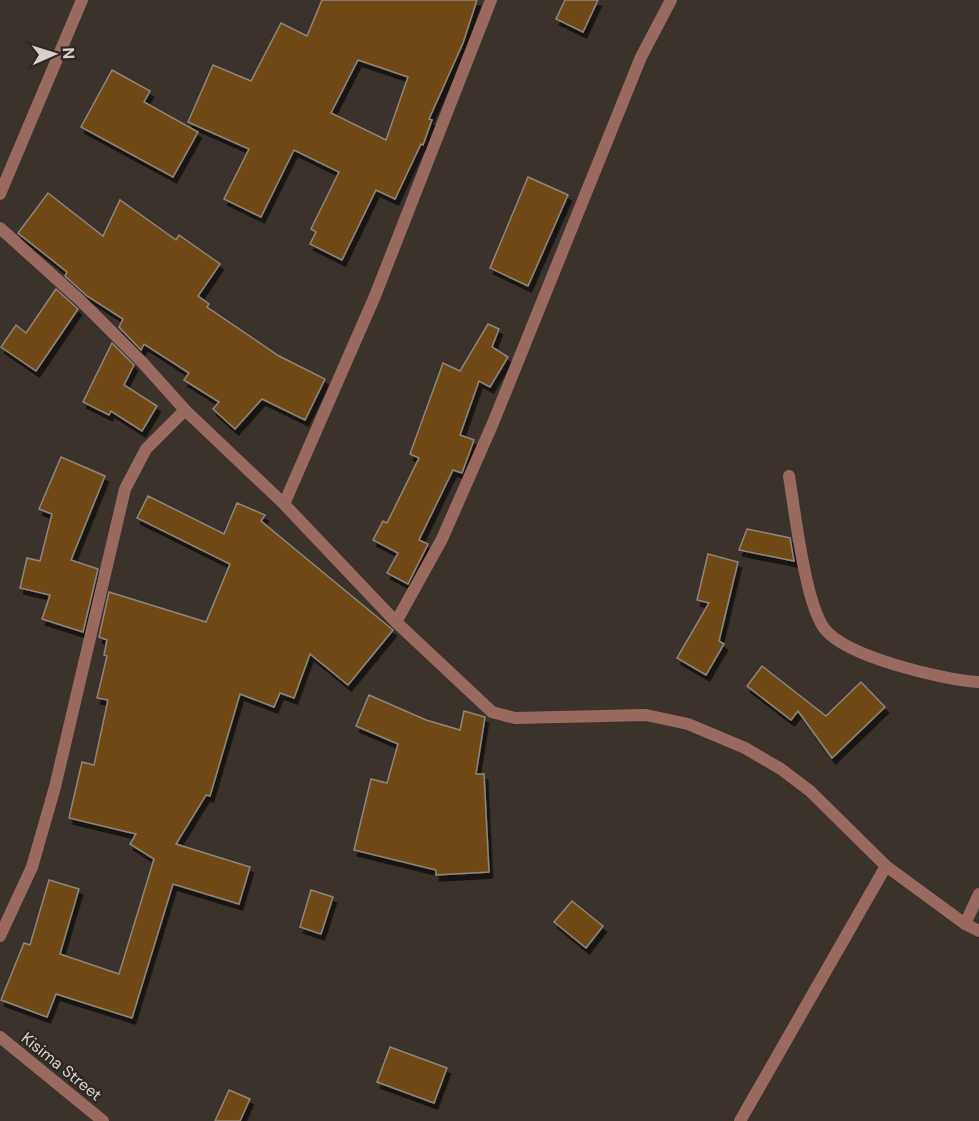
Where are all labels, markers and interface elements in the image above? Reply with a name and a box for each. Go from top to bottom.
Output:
north arrow [24,24,84,84]
text: N [58,47,79,60]
street label: Kisima Street [17,1028,106,1105]

